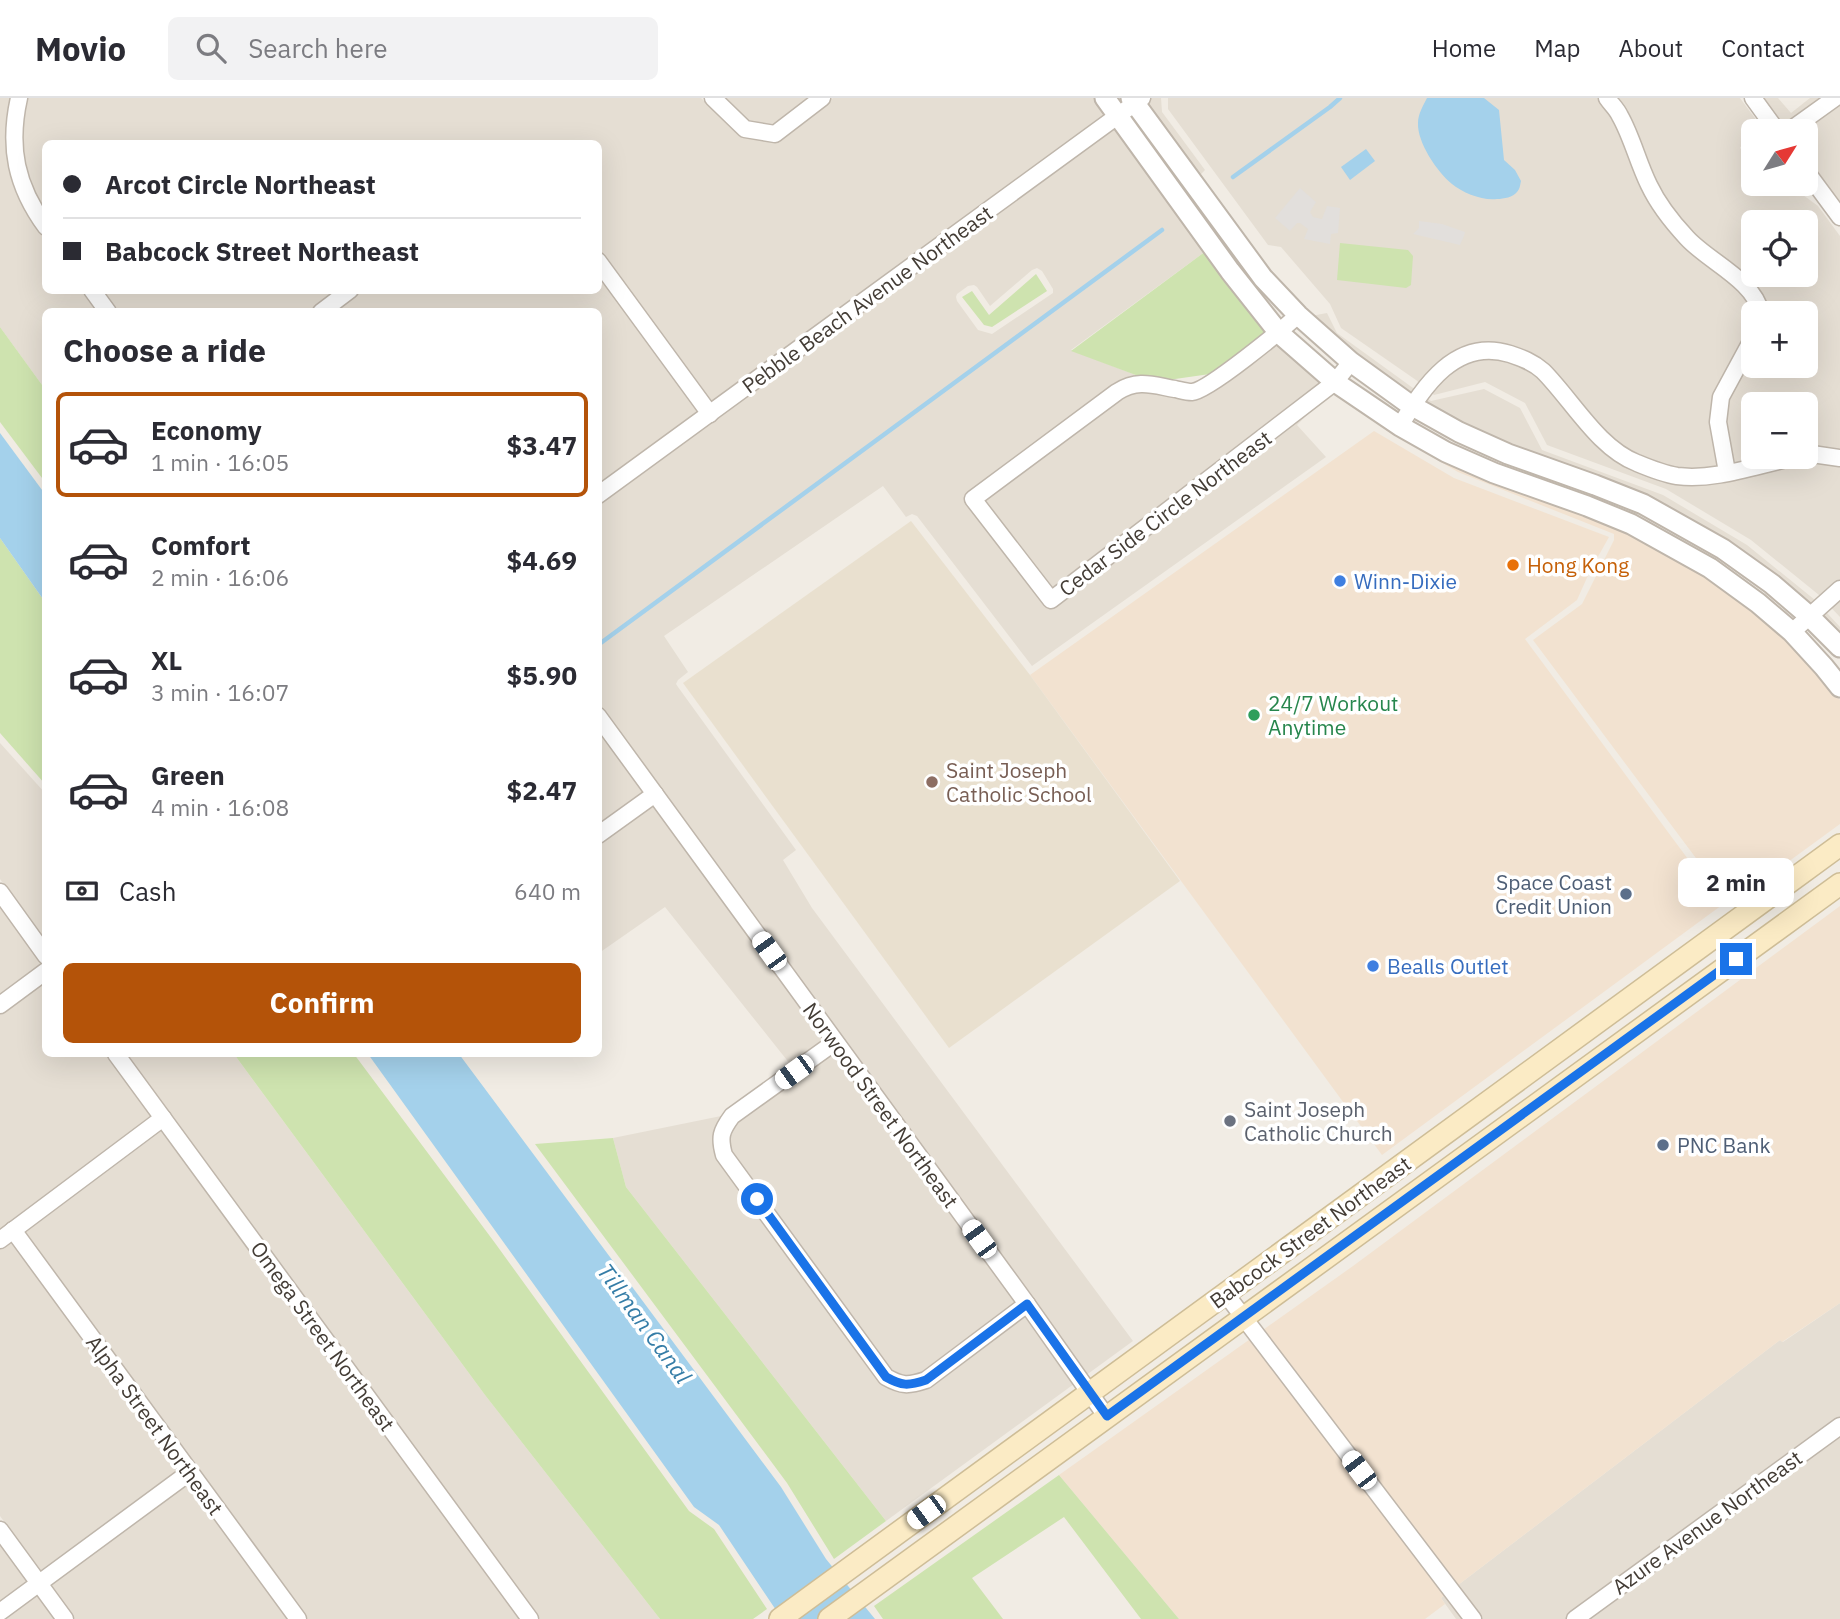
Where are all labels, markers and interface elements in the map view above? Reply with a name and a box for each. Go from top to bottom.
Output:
search box [168,17,658,80]
text: Movio [35,27,126,70]
icon: search [192,29,230,67]
text: Search here [248,31,388,65]
text: Home [1432,32,1496,64]
text: Map [1534,32,1580,64]
text: About [1618,32,1683,64]
text: Contact [1721,32,1805,64]
north arrow [1741,119,1818,196]
map controls [1741,119,1818,469]
text: Arcot Circle Northeast [105,167,376,201]
street label: Pebble Beach Avenue Northeast [736,199,998,399]
button: locate [1741,210,1818,287]
text: Babcock Street Northeast [105,234,419,268]
button: + [1741,301,1818,378]
text: Choose a ride [63,329,266,371]
button: − [1741,392,1818,469]
icon: car [67,413,130,476]
text: Economy [151,413,262,447]
street label: Cedar Side Circle Northeast [1053,424,1277,602]
text: $3.47 [507,428,577,462]
text: 1 min · 16:05 [151,447,289,477]
icon: car [67,528,130,591]
text: Comfort [151,528,250,562]
text: $4.69 [507,543,577,577]
place label: Hong Kong [1527,551,1629,579]
marker: Hong Kong [1505,557,1521,573]
text: 2 min · 16:06 [151,562,289,592]
place label: Winn-Dixie [1354,567,1457,595]
marker: Winn-Dixie [1332,573,1348,589]
icon: car [67,643,130,706]
text: XL [151,643,182,677]
text: $5.90 [507,658,577,692]
text: 3 min · 16:07 [151,677,289,707]
place label: 24/7 Workout Anytime [1268,689,1398,741]
marker: 24/7 Workout Anytime [1246,707,1262,723]
place label: Saint Joseph Catholic School [946,756,1092,808]
icon: car [67,758,130,821]
text: Green [151,758,225,792]
text: $2.47 [507,773,577,807]
marker: Saint Joseph Catholic School [924,774,940,790]
text: 4 min · 16:08 [151,792,289,822]
callout: 2 min [1678,858,1794,906]
text: 2 min [1706,867,1766,897]
place label: Space Coast Credit Union [1495,868,1612,920]
icon: cash [63,872,101,910]
text: Cash [119,874,176,908]
text: 640 m [514,876,581,906]
marker: Space Coast Credit Union [1618,886,1634,902]
car [749,928,790,974]
route end [1720,943,1752,975]
place label: Bealls Outlet [1387,952,1509,980]
marker: Bealls Outlet [1365,958,1381,974]
button: Confirm [63,963,581,1043]
street label: Norwood Street Northeast [797,997,965,1213]
car [771,1051,818,1093]
place label: Saint Joseph Catholic Church [1244,1095,1393,1147]
marker: Saint Joseph Catholic Church [1222,1113,1238,1129]
place label: PNC Bank [1677,1131,1771,1159]
marker: PNC Bank [1655,1137,1671,1153]
street label: Babcock Street Northeast [1204,1149,1416,1315]
route start [741,1183,773,1215]
car [959,1216,1000,1262]
street label: Omega Street Northeast [245,1235,401,1437]
water label: Tillman Canal [591,1257,699,1390]
street label: Alpha Street Northeast [80,1329,230,1521]
street label: Azure Avenue Northeast [1606,1444,1808,1600]
car [1338,1447,1381,1493]
car [903,1491,950,1533]

